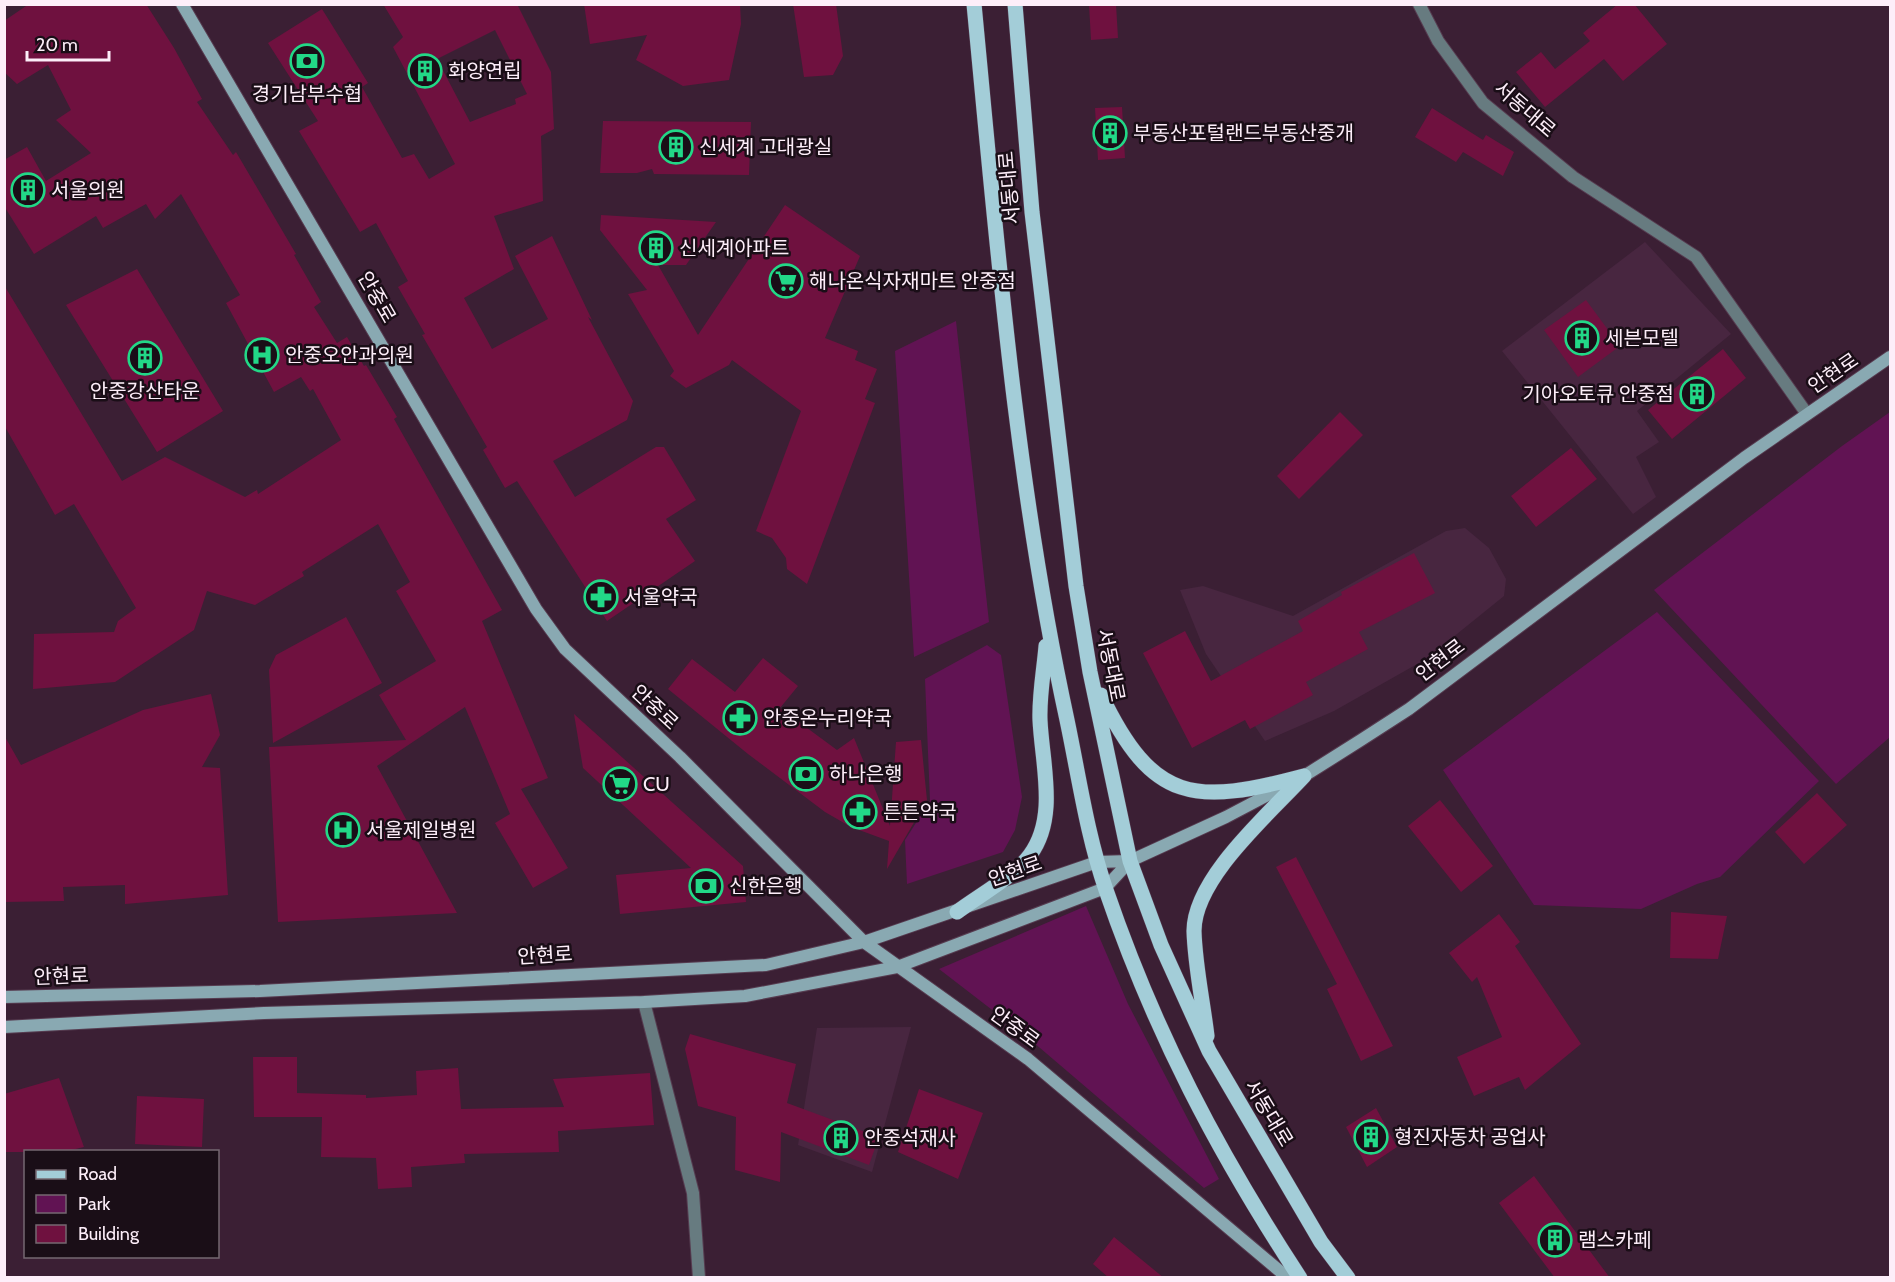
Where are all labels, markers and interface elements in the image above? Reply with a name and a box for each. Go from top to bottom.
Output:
scale bar [27,24,110,62]
text: 20 m [36,34,78,56]
bank icon: 경기남부수협 [289,43,325,79]
building icon: 화양연립 [407,53,443,89]
place label: 화양연립 [448,59,522,83]
street label: 서동대로 [1489,76,1561,142]
place label: 경기남부수협 [252,82,362,106]
building icon: 부동산포털랜드부동산중개 [1092,115,1128,151]
place label: 부동산포털랜드부동산중개 [1133,121,1354,145]
building icon: 신세계 고대광실 [658,129,694,165]
place label: 신세계 고대광실 [699,135,832,159]
street label: 서동대로 [994,150,1024,226]
building icon: 서울의원 [10,172,46,208]
place label: 서울의원 [51,178,125,202]
building icon: 신세계아파트 [638,230,674,266]
place label: 신세계아파트 [679,236,789,260]
supermarket icon: 해나온식자재마트 안중점 [768,263,804,299]
street label: 안중로 [353,267,401,327]
place label: 해나온식자재마트 안중점 [809,269,1016,293]
building icon: 세븐모텔 [1564,320,1600,356]
place label: 세븐모텔 [1605,326,1679,350]
hospital icon: 안중오안과의원 [244,337,280,373]
building icon: 안중강산타운 [127,340,163,376]
place label: 안중오안과의원 [285,343,414,367]
street label: 안현로 [1803,348,1863,398]
building icon: 기아오토큐 안중점 [1679,376,1715,412]
place label: 안중강산타운 [90,379,200,403]
place label: 기아오토큐 안중점 [1522,382,1674,406]
pharmacy icon: 서울약국 [583,579,619,615]
place label: 서울약국 [624,585,698,609]
street label: 서동대로 [1092,627,1130,703]
street label: 안현로 [1411,634,1469,686]
street label: 안중로 [627,679,683,735]
pharmacy icon: 안중온누리약국 [722,700,758,736]
place label: 안중온누리약국 [763,706,892,730]
bank icon: 하나은행 [788,756,824,792]
place label: 하나은행 [829,762,903,786]
supermarket icon: CU [602,766,638,802]
place label: CU [643,772,670,796]
pharmacy icon: 튼튼약국 [842,794,878,830]
place label: 튼튼약국 [883,800,957,824]
hospital icon: 서울제일병원 [325,812,361,848]
place label: 서울제일병원 [366,818,476,842]
street label: 안현로 [985,851,1045,891]
bank icon: 신한은행 [688,868,724,904]
place label: 신한은행 [729,874,803,898]
street label: 안현로 [517,942,573,968]
street label: 안현로 [33,963,89,989]
street label: 안중로 [986,1001,1044,1053]
street label: 서동대로 [1240,1075,1298,1151]
building icon: 형진자동차 공업사 [1353,1119,1389,1155]
building icon: 안중석재사 [823,1120,859,1156]
place label: 형진자동차 공업사 [1394,1125,1546,1149]
place label: 안중석재사 [864,1126,956,1150]
legend [24,1150,219,1258]
text: Road [78,1163,117,1185]
text: Park [78,1193,111,1215]
building icon: 램스카페 [1537,1222,1573,1258]
text: Building [78,1223,140,1245]
place label: 램스카페 [1578,1228,1652,1252]

